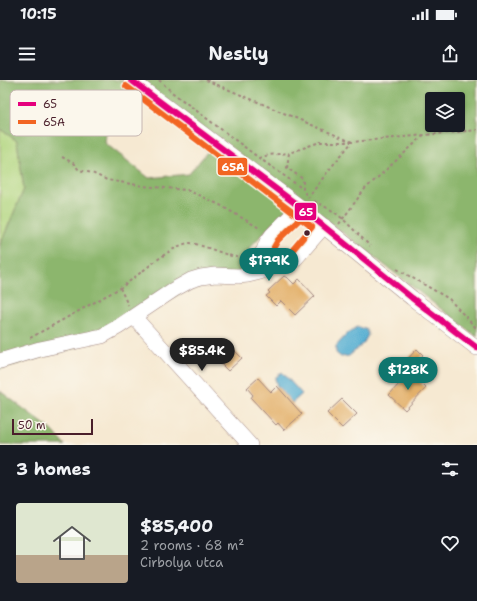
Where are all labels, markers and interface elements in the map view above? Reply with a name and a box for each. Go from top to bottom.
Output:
text: 10:15 [20,4,57,24]
text: Nestly [209,42,268,66]
icon: menu [16,43,38,65]
icon: share [439,43,461,65]
legend [10,90,142,136]
map controls [425,92,465,132]
button: layers [425,92,465,132]
text: 65 [43,97,57,112]
text: 65A [43,115,65,130]
line badge: 65A [217,157,248,176]
text: 65A [222,160,245,175]
line badge: 65 [294,202,317,221]
text: 65 [299,205,313,220]
unlabelled marker [302,228,312,238]
pin: $179K [241,248,297,282]
text: $179K [248,252,290,269]
pin: $85.4K [169,338,235,372]
text: $85.4K [179,342,225,359]
pin: $128K [380,357,436,391]
text: $128K [388,361,428,378]
scale bar [12,417,93,436]
text: 50 m [18,418,46,433]
text: 3 homes [16,458,91,480]
icon: filters [439,458,461,480]
text: $85,400 [140,515,213,537]
icon: home [48,519,96,567]
icon: heart [439,532,461,554]
text: 2 rooms · 68 m² [140,537,244,554]
text: Cirbolya utca [140,554,223,571]

